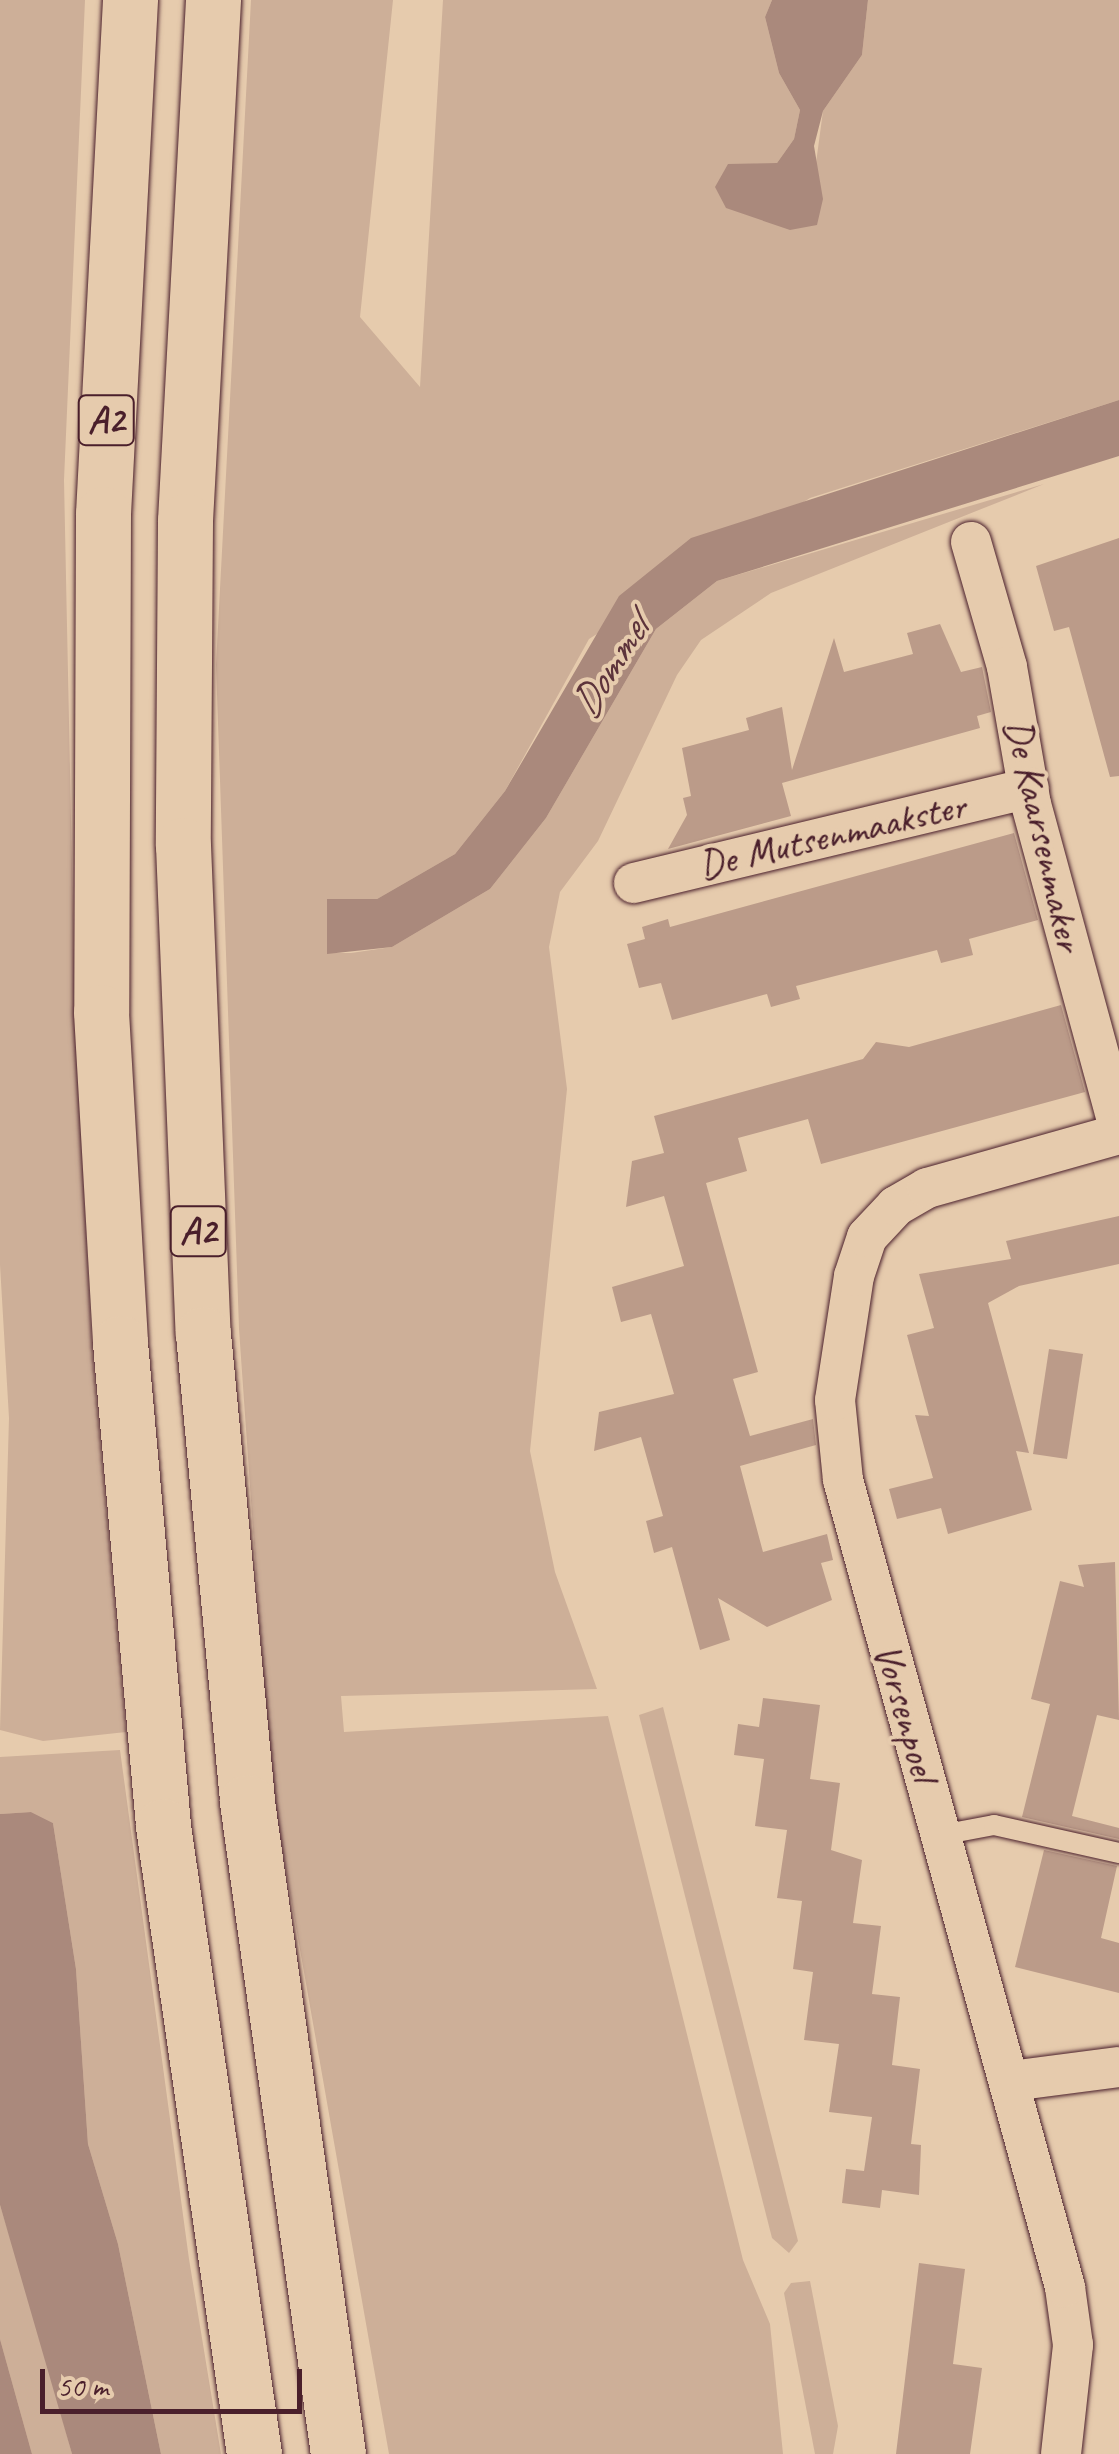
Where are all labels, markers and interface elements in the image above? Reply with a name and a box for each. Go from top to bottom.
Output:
road number: A2 [76,387,136,453]
water label: Dommel [560,607,660,727]
street label: De Kaarsenmaker [994,713,1094,957]
street label: De Mutsenmaakster [694,781,970,889]
road number: A2 [168,1198,228,1264]
street label: Vorsenpoel [864,1638,948,1786]
scale bar [45,2349,308,2411]
text: 50 m [57,2367,108,2405]

